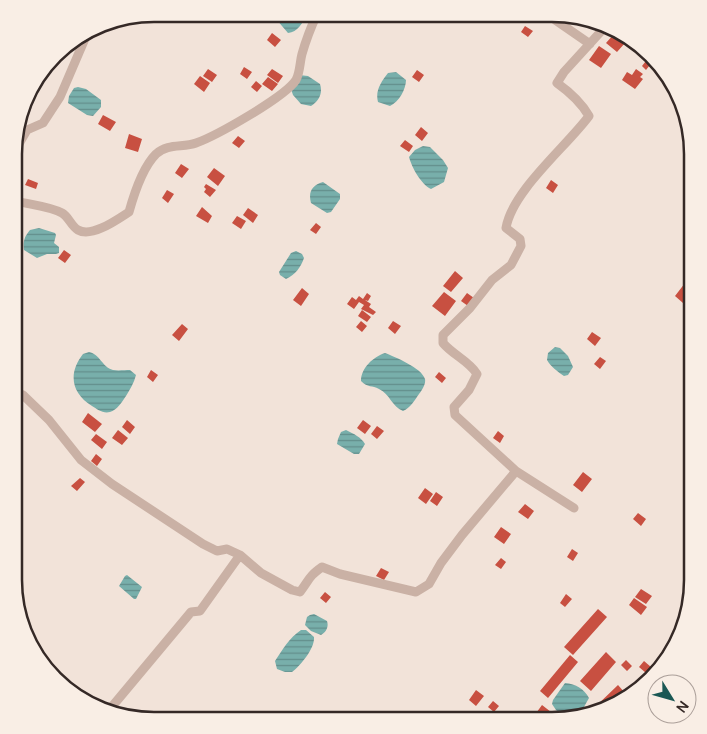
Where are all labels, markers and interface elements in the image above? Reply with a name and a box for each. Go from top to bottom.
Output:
north arrow [647,674,697,724]
text: N [672,697,693,717]

